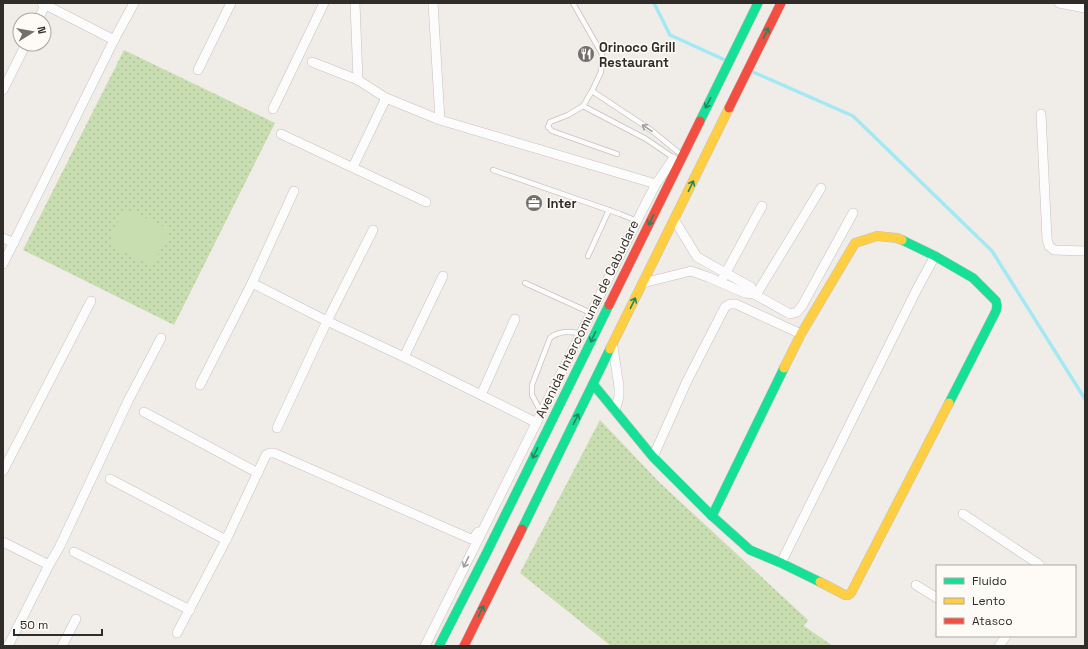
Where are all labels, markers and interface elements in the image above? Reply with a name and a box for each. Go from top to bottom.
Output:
north arrow [12,12,52,52]
text: N [34,25,49,35]
one-way arrow [763,27,770,39]
place label: Orinoco Grill Restaurant [599,39,675,71]
restaurant icon: Orinoco Grill Restaurant [576,44,596,64]
one-way arrow [704,97,711,109]
one-way arrow [642,124,653,132]
one-way arrow [688,180,695,192]
office icon: Inter [524,193,544,213]
place label: Inter [547,195,577,212]
one-way arrow [646,214,654,226]
street label: Avenida Intercomunal de Cabudare [531,217,643,421]
one-way arrow [630,297,637,309]
one-way arrow [589,330,596,342]
one-way arrow [573,413,580,425]
one-way arrow [531,447,538,459]
one-way arrow [462,556,469,568]
legend [936,565,1076,637]
text: Fluido [972,573,1007,589]
text: Lento [972,593,1006,609]
one-way arrow [478,605,485,617]
scale bar [14,611,102,637]
text: Atasco [972,613,1013,629]
text: 50 m [20,617,48,633]

